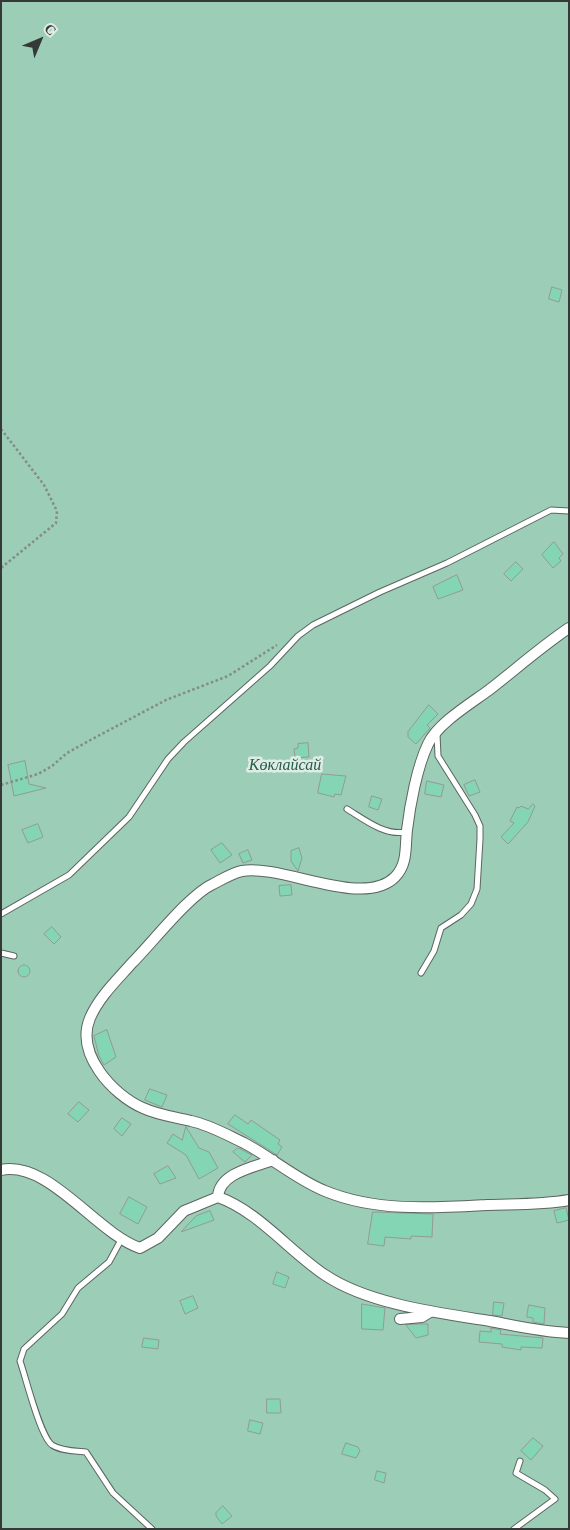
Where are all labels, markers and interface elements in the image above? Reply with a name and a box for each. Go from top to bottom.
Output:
north arrow [15,15,65,65]
text: С [41,20,60,39]
park label: Көклайсай [249,755,321,775]

